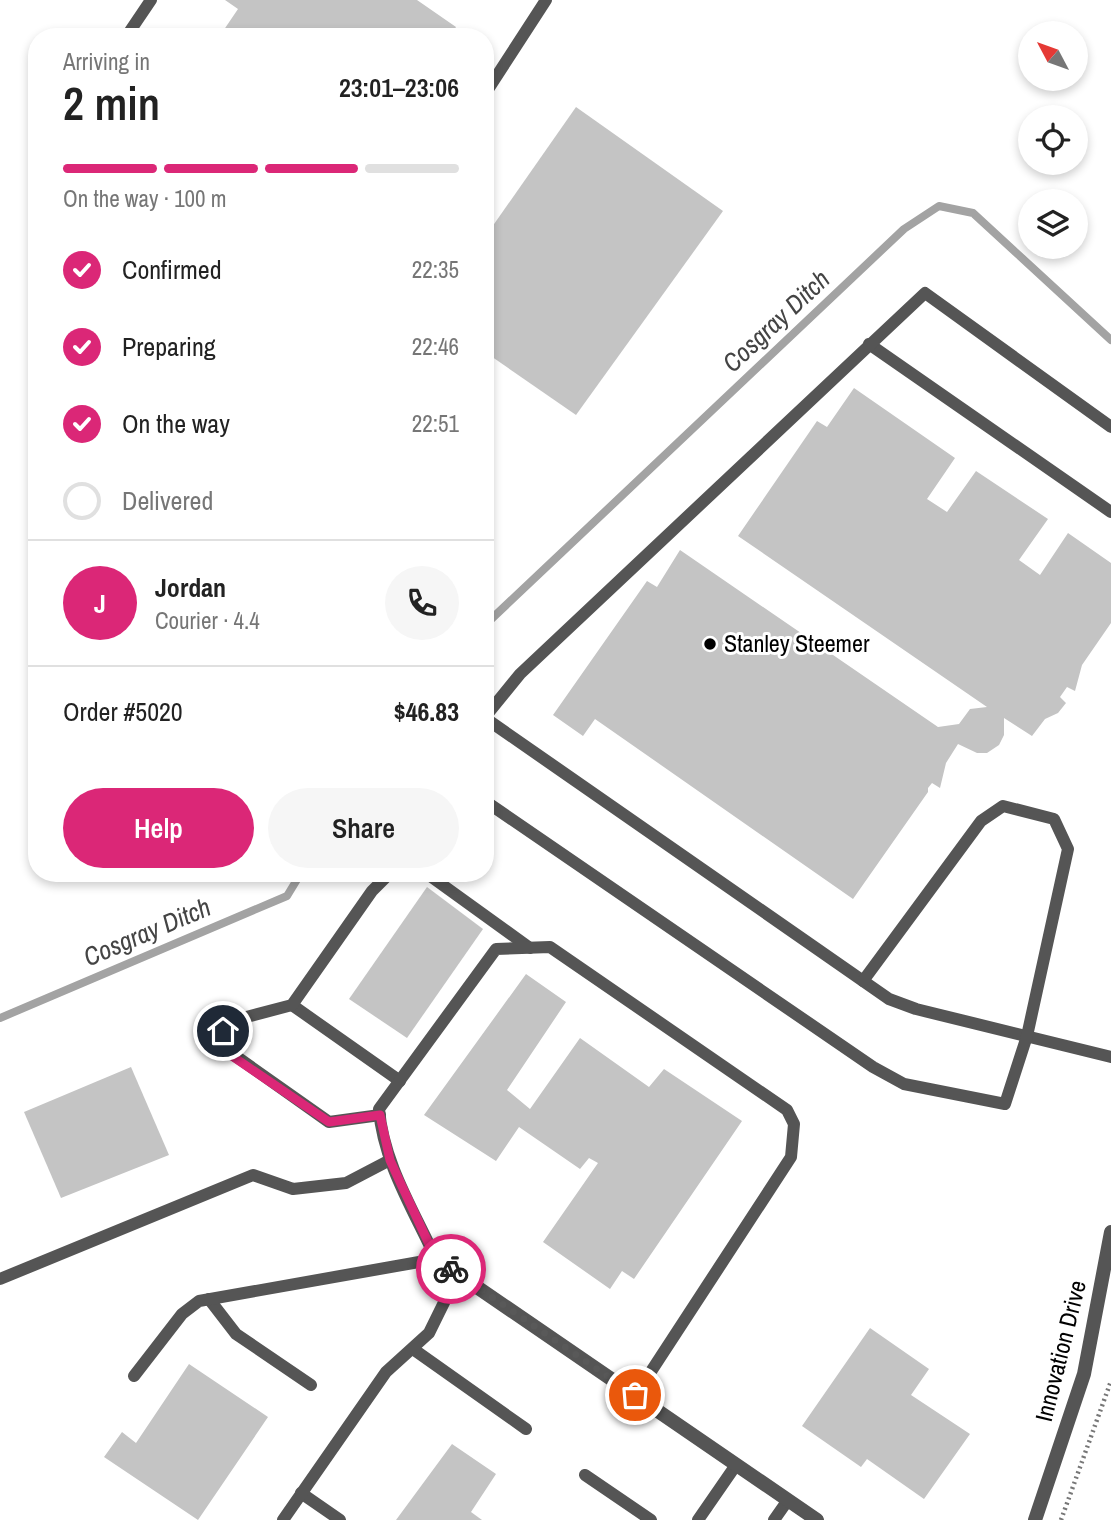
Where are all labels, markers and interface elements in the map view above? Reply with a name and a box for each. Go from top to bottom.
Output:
north arrow [1018,21,1088,91]
map controls [1018,21,1088,259]
text: Arriving in [63,46,150,77]
text: 23:01–23:06 [339,70,459,105]
text: 2 min [63,72,160,134]
button: locate [1018,105,1088,175]
text: On the way · 100 m [63,183,227,214]
button: layers [1018,189,1088,259]
icon: check [63,251,101,289]
text: Confirmed [122,252,222,287]
text: 22:35 [412,254,459,285]
water label: Cosgray Ditch [714,262,837,379]
icon: check [63,328,101,366]
text: Preparing [122,329,216,364]
text: 22:46 [412,331,459,362]
icon: check [63,405,101,443]
text: On the way [122,406,230,441]
text: 22:51 [412,408,459,439]
text: Delivered [122,483,213,518]
button: phone [385,566,459,640]
text: Jordan [155,570,226,605]
text: J [94,586,106,621]
text: Courier · 4.4 [155,605,260,636]
place label: Stanley Steemer [724,627,870,659]
marker: Stanley Steemer [702,636,718,652]
text: Order #5020 [63,694,183,729]
text: $46.83 [394,694,459,729]
button: Help [63,788,254,868]
button: Share [268,788,459,868]
water label: Cosgray Ditch [78,889,216,974]
pin [193,1001,253,1061]
icon: home [204,1012,242,1050]
courier [416,1234,486,1304]
icon: bike [432,1250,470,1288]
street label: Innovation Drive [1027,1277,1093,1425]
pin [605,1365,665,1425]
icon: bag [616,1376,654,1414]

